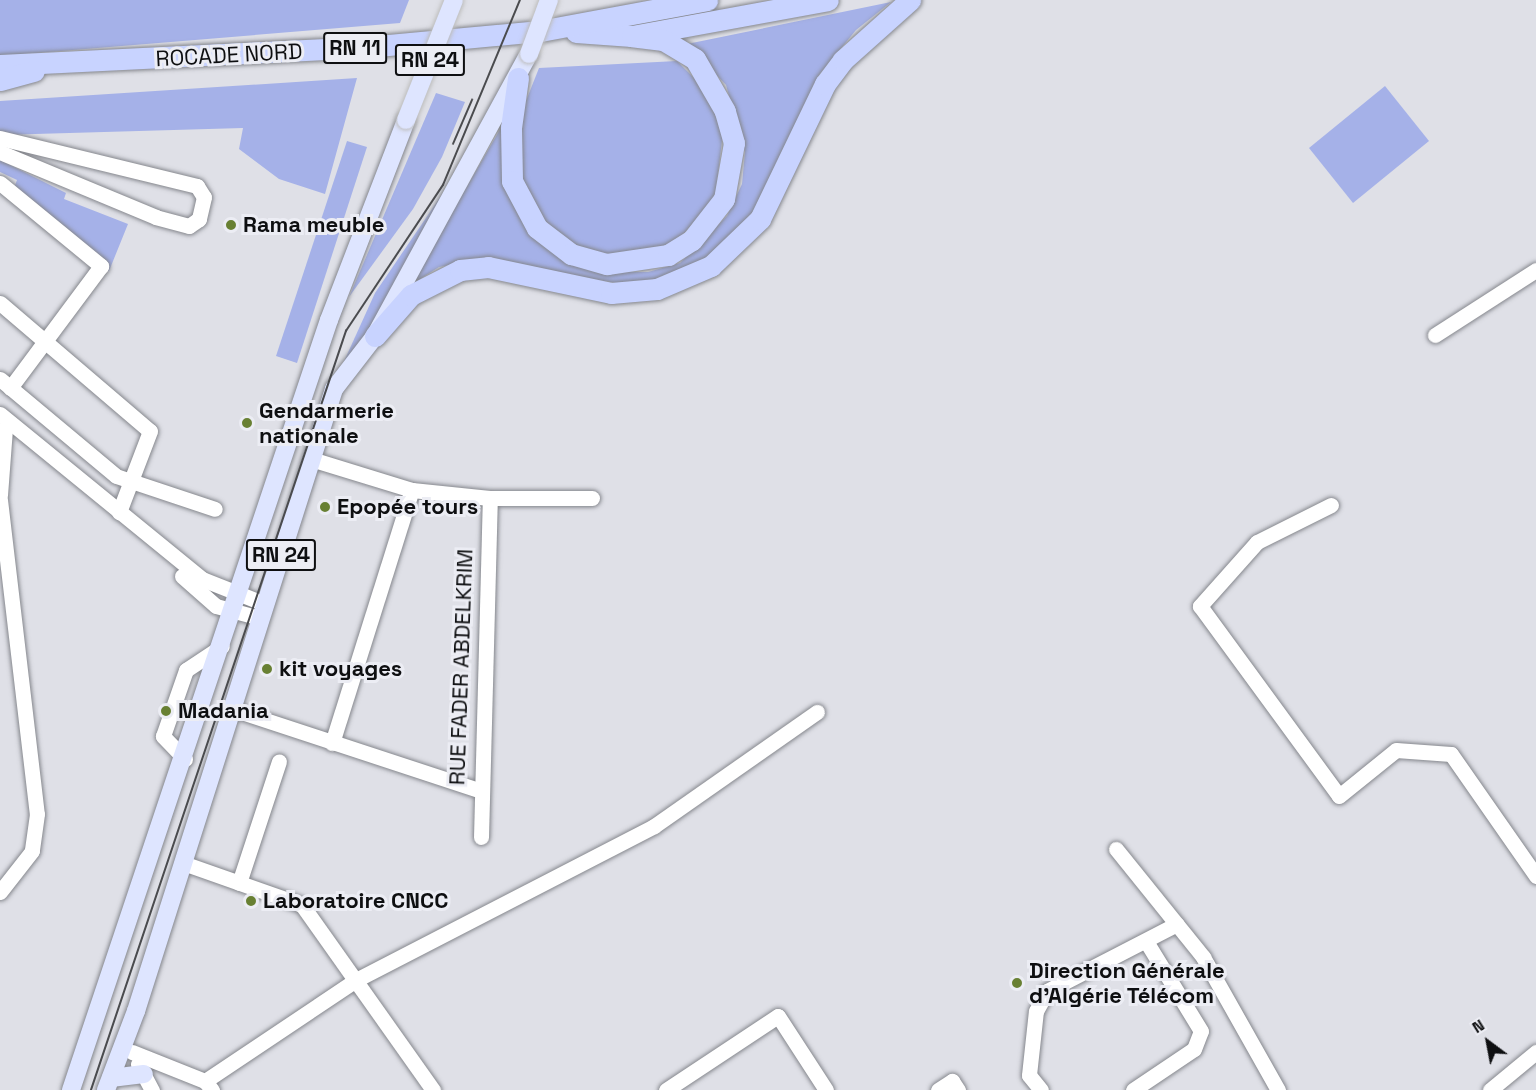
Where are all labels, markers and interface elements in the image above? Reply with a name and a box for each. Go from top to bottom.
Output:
road number: RN 11 [322,30,388,66]
street label: ROCADE NORD [155,38,303,72]
road number: RN 24 [394,42,466,78]
place label: Rama meuble [243,212,384,238]
marker: Rama meuble [224,218,238,232]
place label: Gendarmerie nationale [259,397,394,448]
marker: Gendarmerie nationale [240,416,254,430]
place label: Epopée tours [337,494,478,520]
marker: Epopée tours [318,500,332,514]
road number: RN 24 [245,537,317,573]
street label: RUE FADER ABDELKRIM [444,548,478,786]
place label: kit voyages [279,656,402,682]
marker: kit voyages [260,662,274,676]
place label: Madania [178,698,269,724]
marker: Madania [159,704,173,718]
place label: Laboratoire CNCC [263,888,448,914]
marker: Laboratoire CNCC [244,894,258,908]
place label: Direction Générale d'Algérie Télécom [1029,957,1225,1008]
marker: Direction Générale d'Algérie Télécom [1010,976,1024,990]
north arrow [1458,1012,1518,1072]
text: N [1468,1015,1488,1038]

